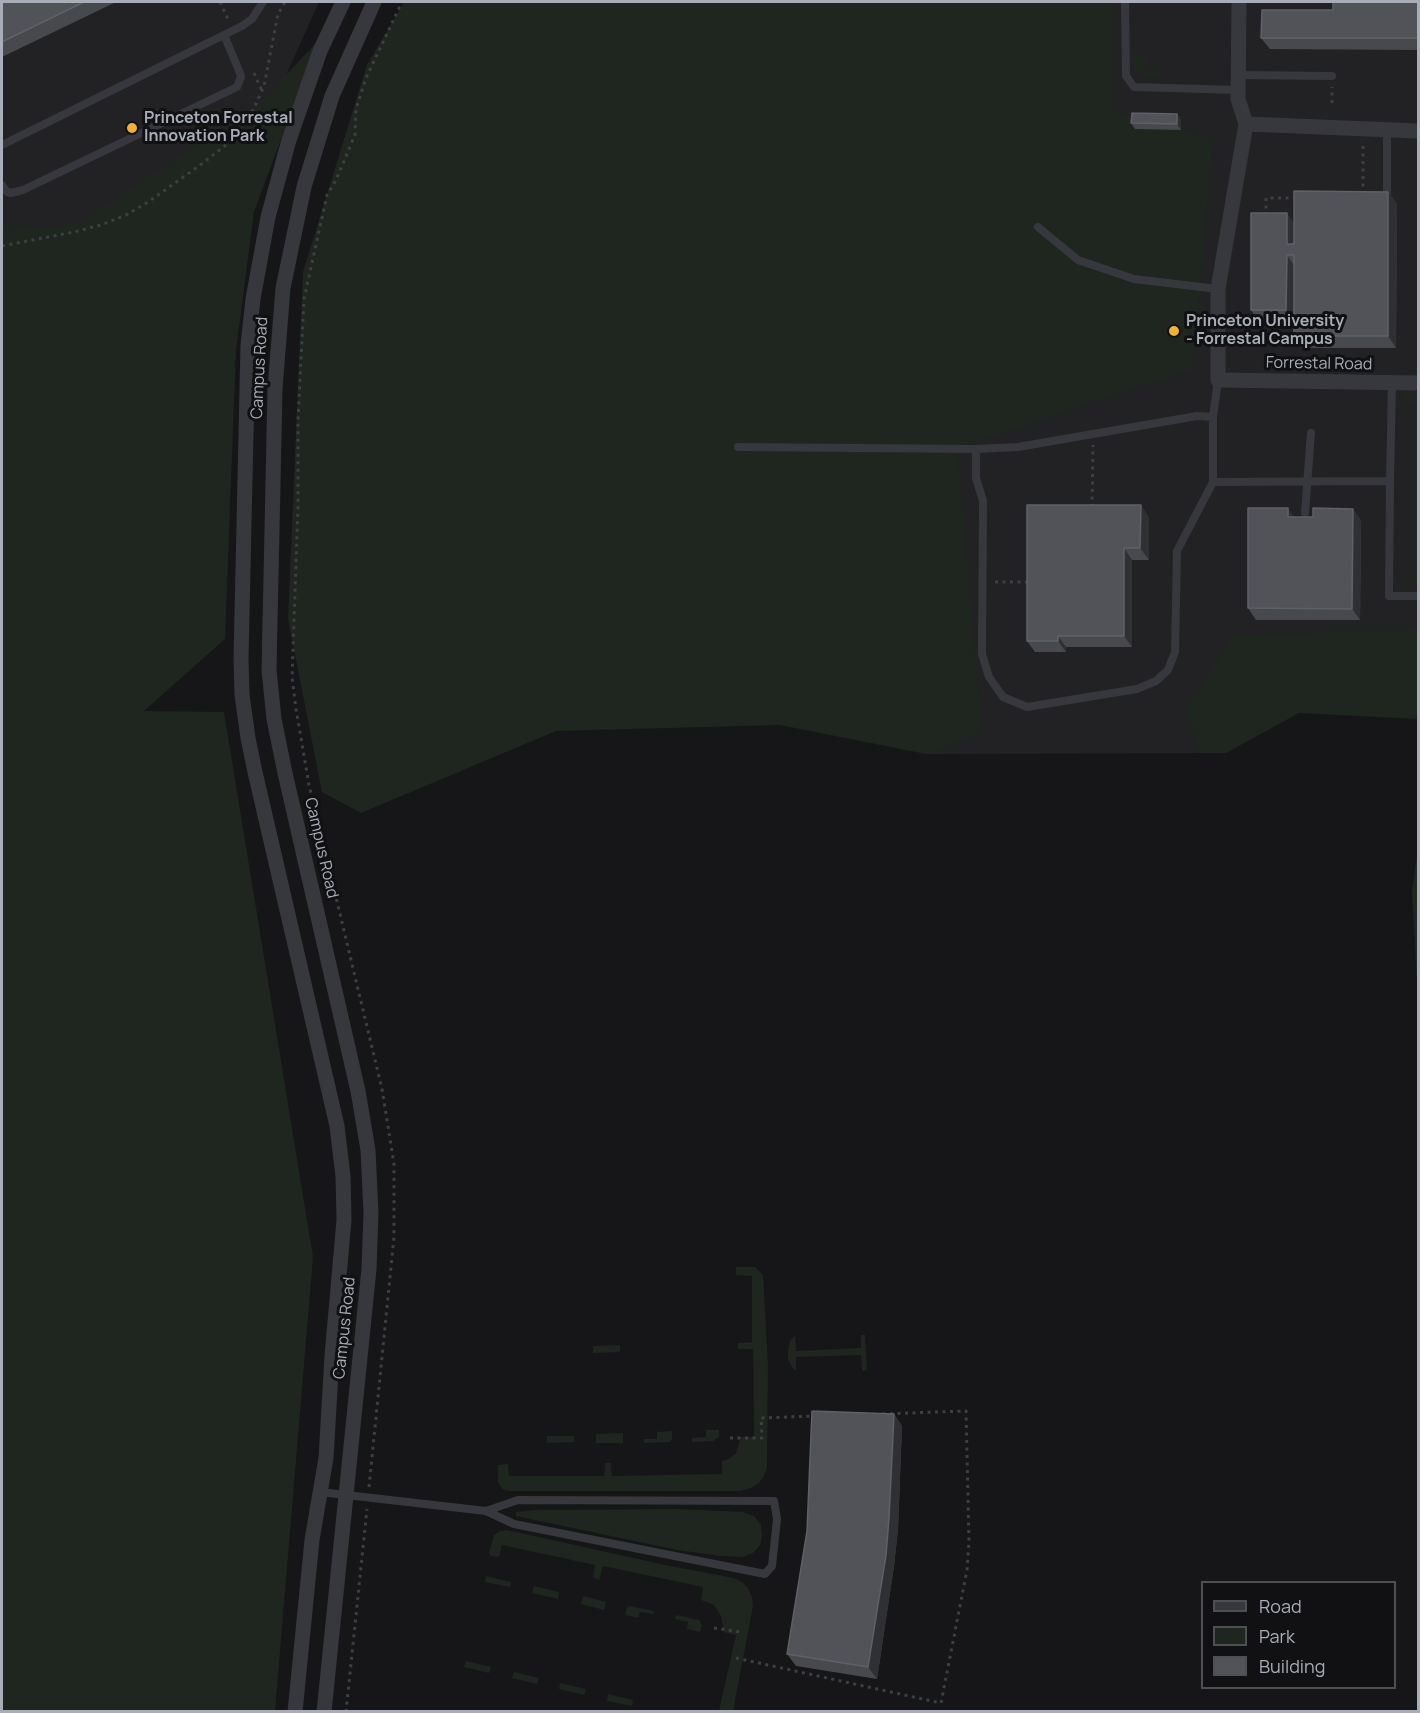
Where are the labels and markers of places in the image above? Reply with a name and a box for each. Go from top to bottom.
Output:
place label: Princeton Forrestal Innovation Park [144,109,293,147]
marker: Princeton Forrestal Innovation Park [125,121,139,135]
place label: Princeton University - Forrestal Campus [1186,312,1344,350]
marker: Princeton University - Forrestal Campus [1167,324,1181,338]

